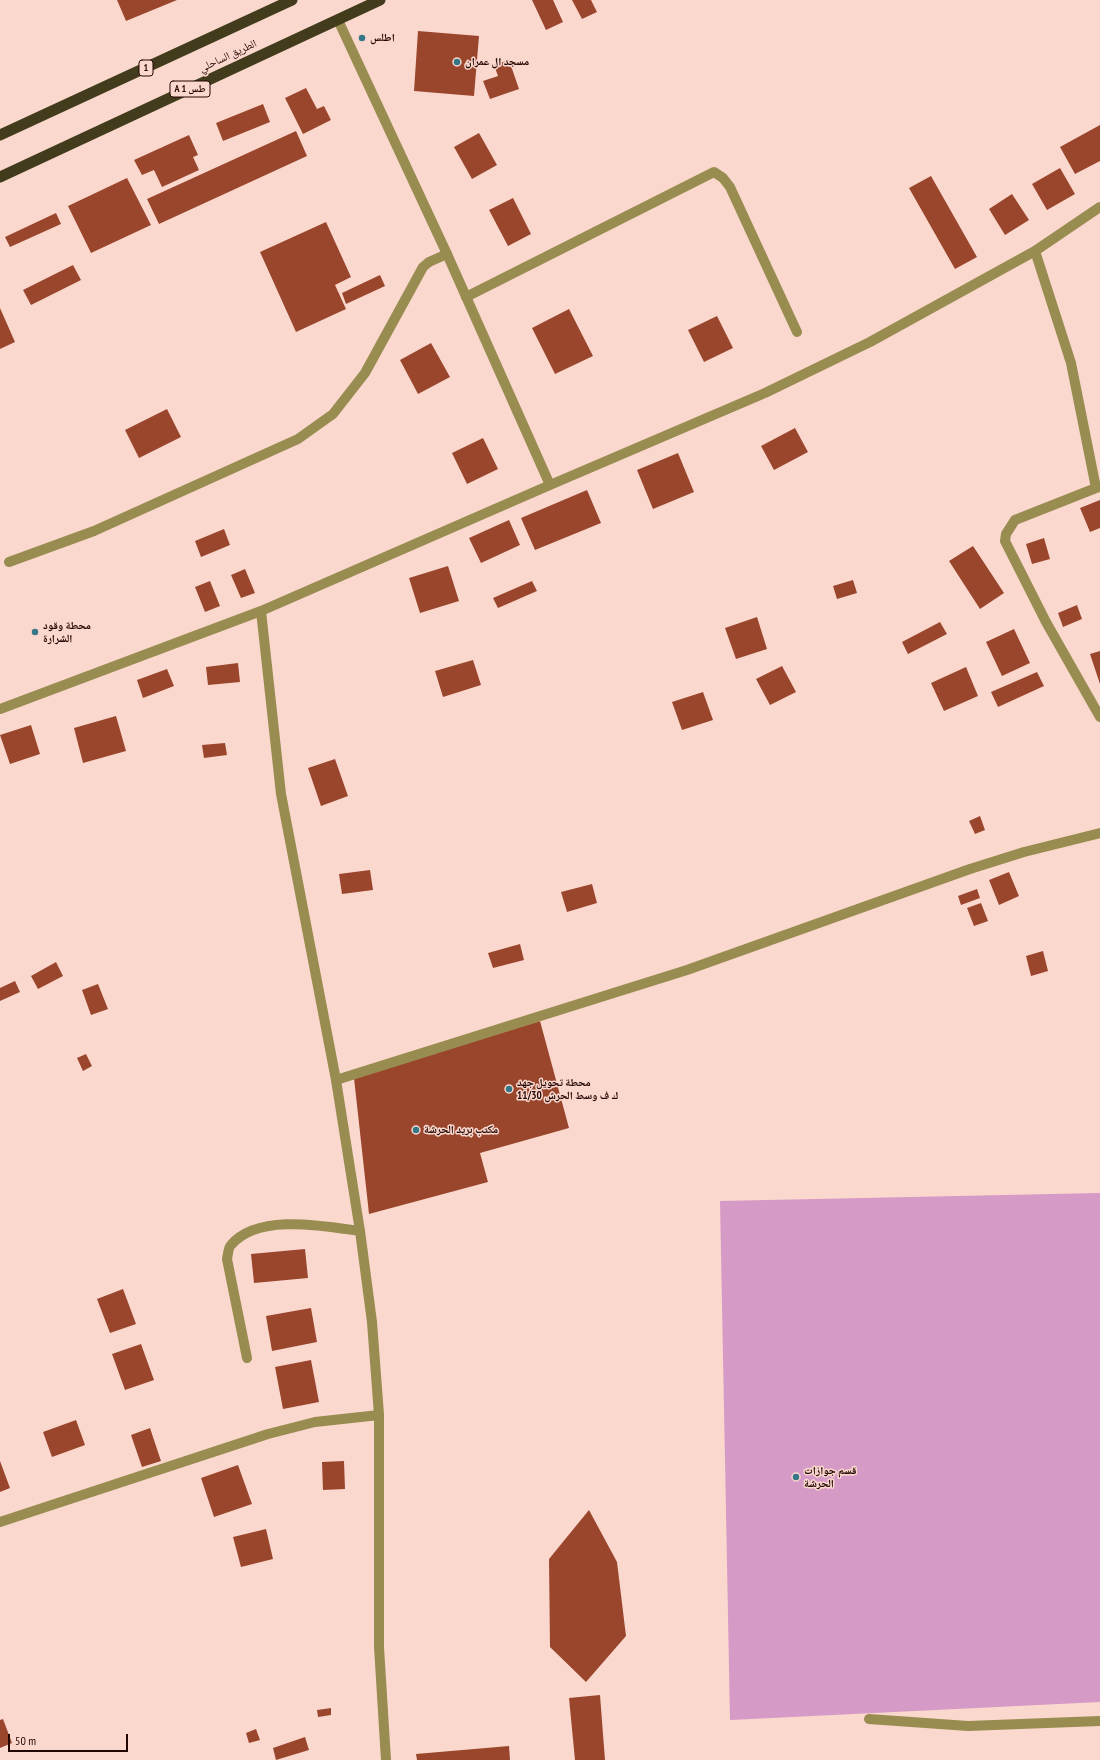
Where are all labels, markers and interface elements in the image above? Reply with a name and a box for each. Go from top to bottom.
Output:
place label: اطلس [370,31,395,45]
marker: اطلس [357,33,367,43]
street label: الطريق الساحلي [197,37,259,75]
place label: مسجد ال عمران [465,55,529,69]
marker: مسجد ال عمران [452,57,462,67]
road number: 1 [139,60,153,76]
road number: A 1 طس [170,81,210,97]
place label: محطة وقود الشرارة [43,619,91,645]
marker: محطة وقود الشرارة [30,627,40,637]
place label: محطة تحويل جهد 11/30 ك ف وسط الحرش [517,1076,618,1102]
marker: محطة تحويل جهد 11/30 ك ف وسط الحرش [504,1084,514,1094]
place label: مكتب بريد الحرشة [424,1123,498,1137]
marker: مكتب بريد الحرشة [411,1125,421,1135]
place label: قسم جوازات الحرشة [804,1464,856,1490]
marker: قسم جوازات الحرشة [791,1472,801,1482]
scale bar [10,1726,130,1752]
text: 50 m [15,1733,36,1748]

